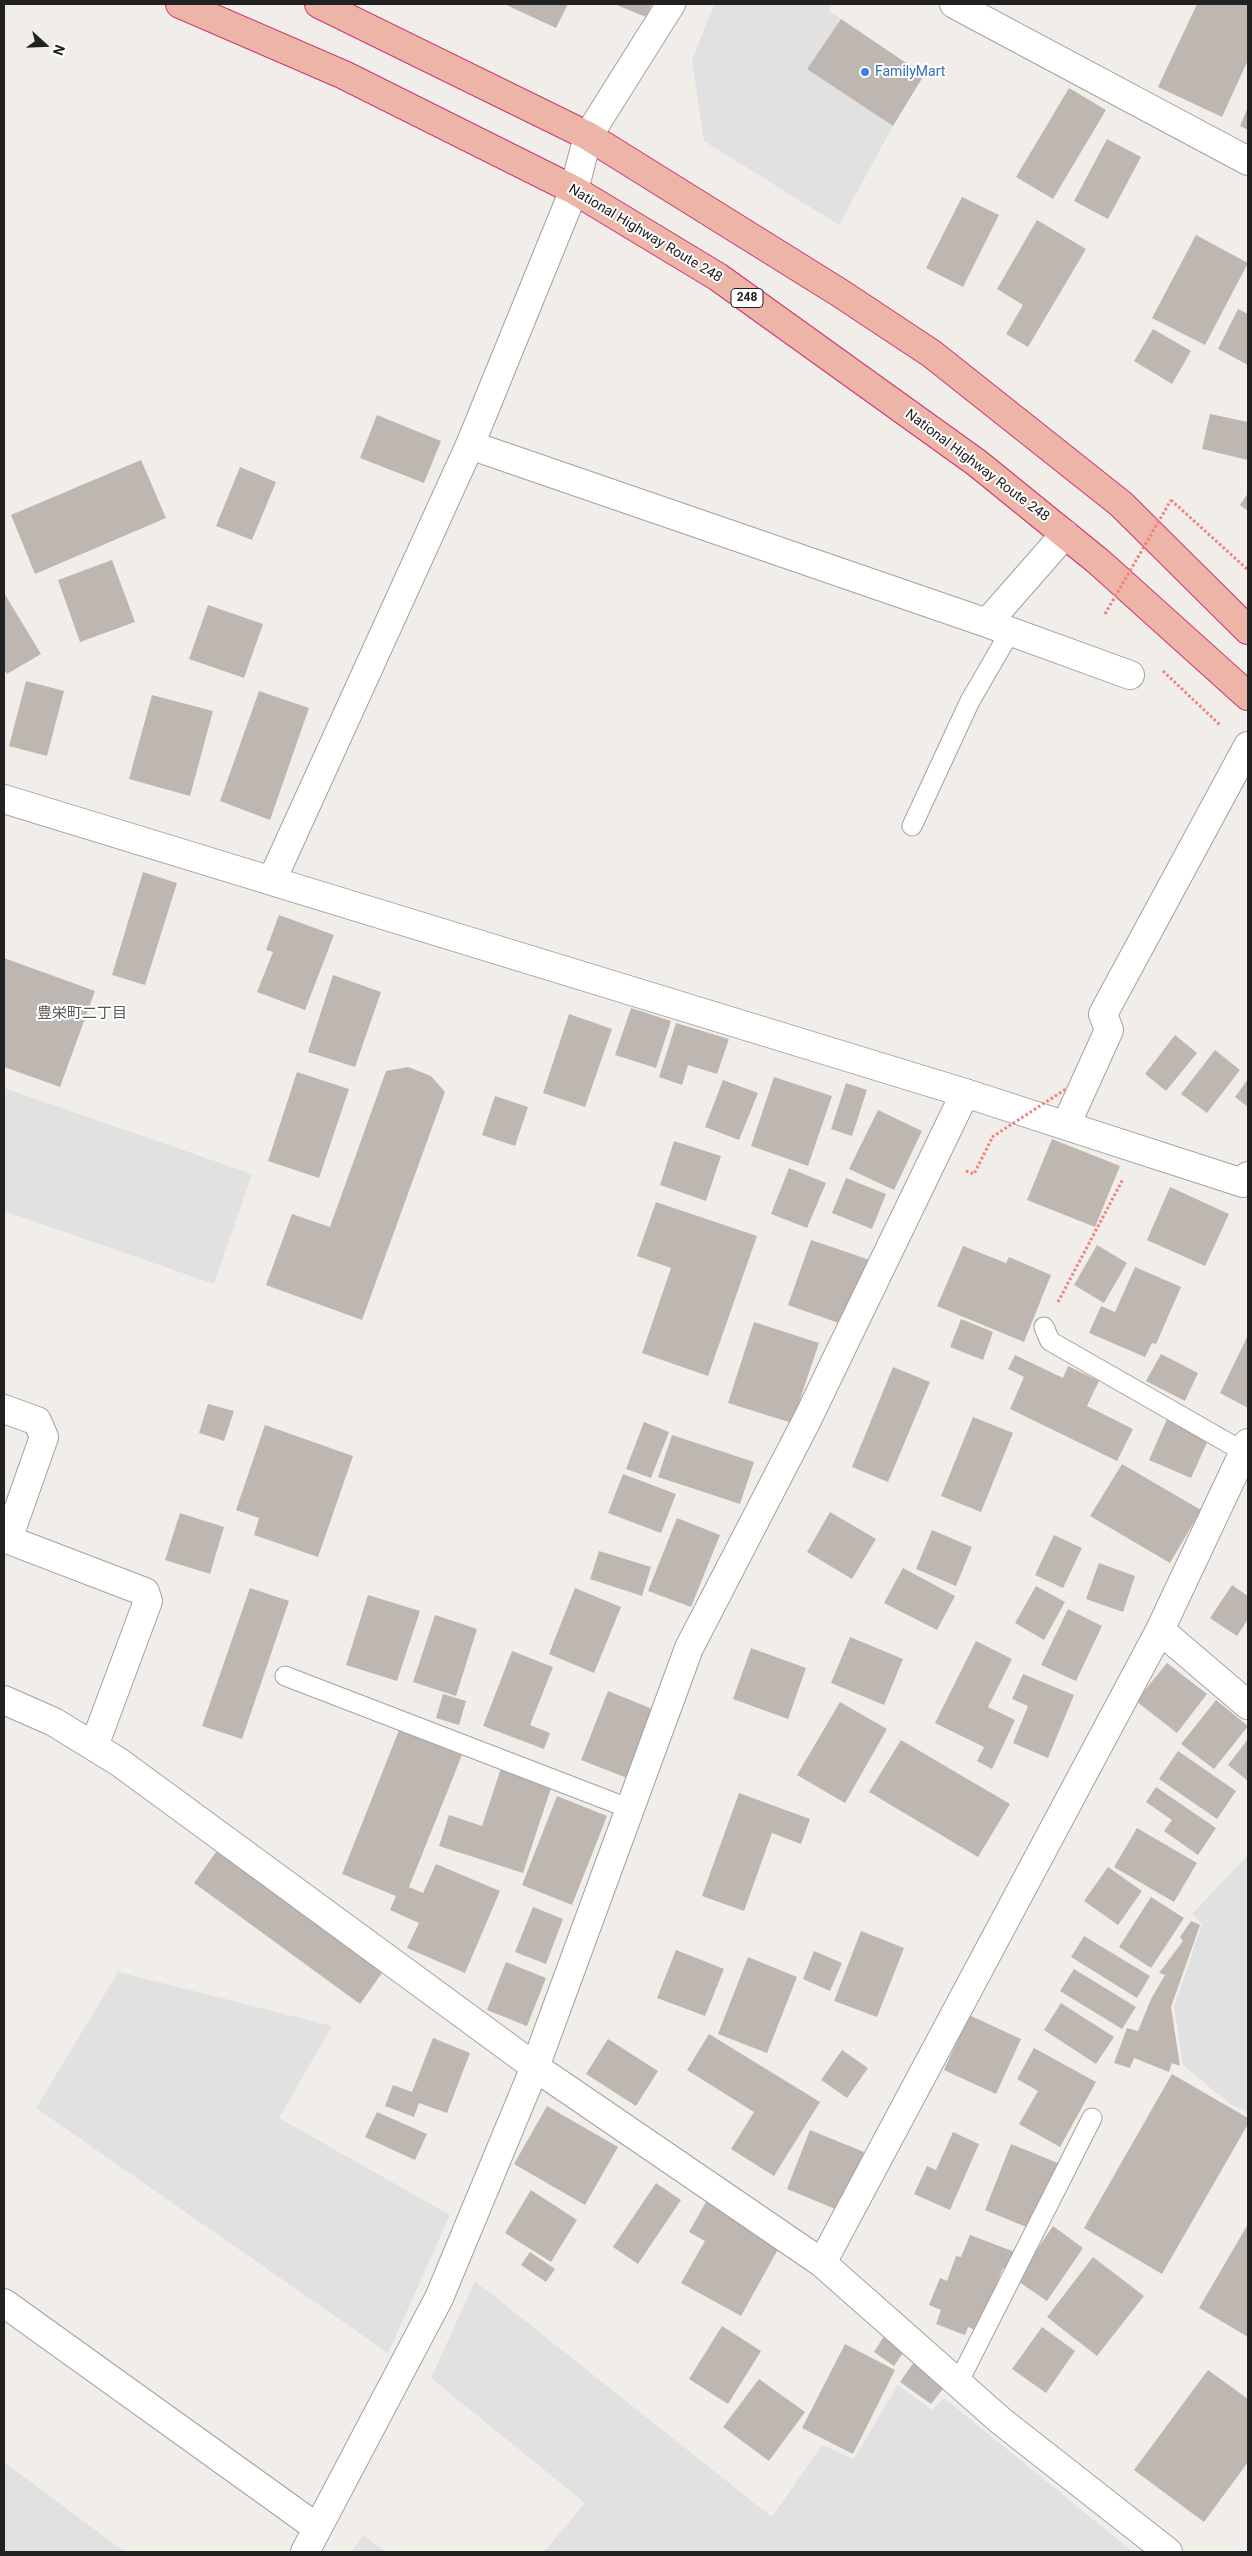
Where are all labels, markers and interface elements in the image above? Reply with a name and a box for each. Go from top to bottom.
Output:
north arrow [20,20,70,70]
text: N [50,43,68,58]
place label: FamilyMart [875,64,945,80]
marker: FamilyMart [859,66,871,78]
street label: National Highway Route 248 [565,181,725,287]
road number: 248 [731,288,763,308]
street label: National Highway Route 248 [902,406,1052,526]
district label: 豊栄町二丁目 [37,1005,127,1023]

